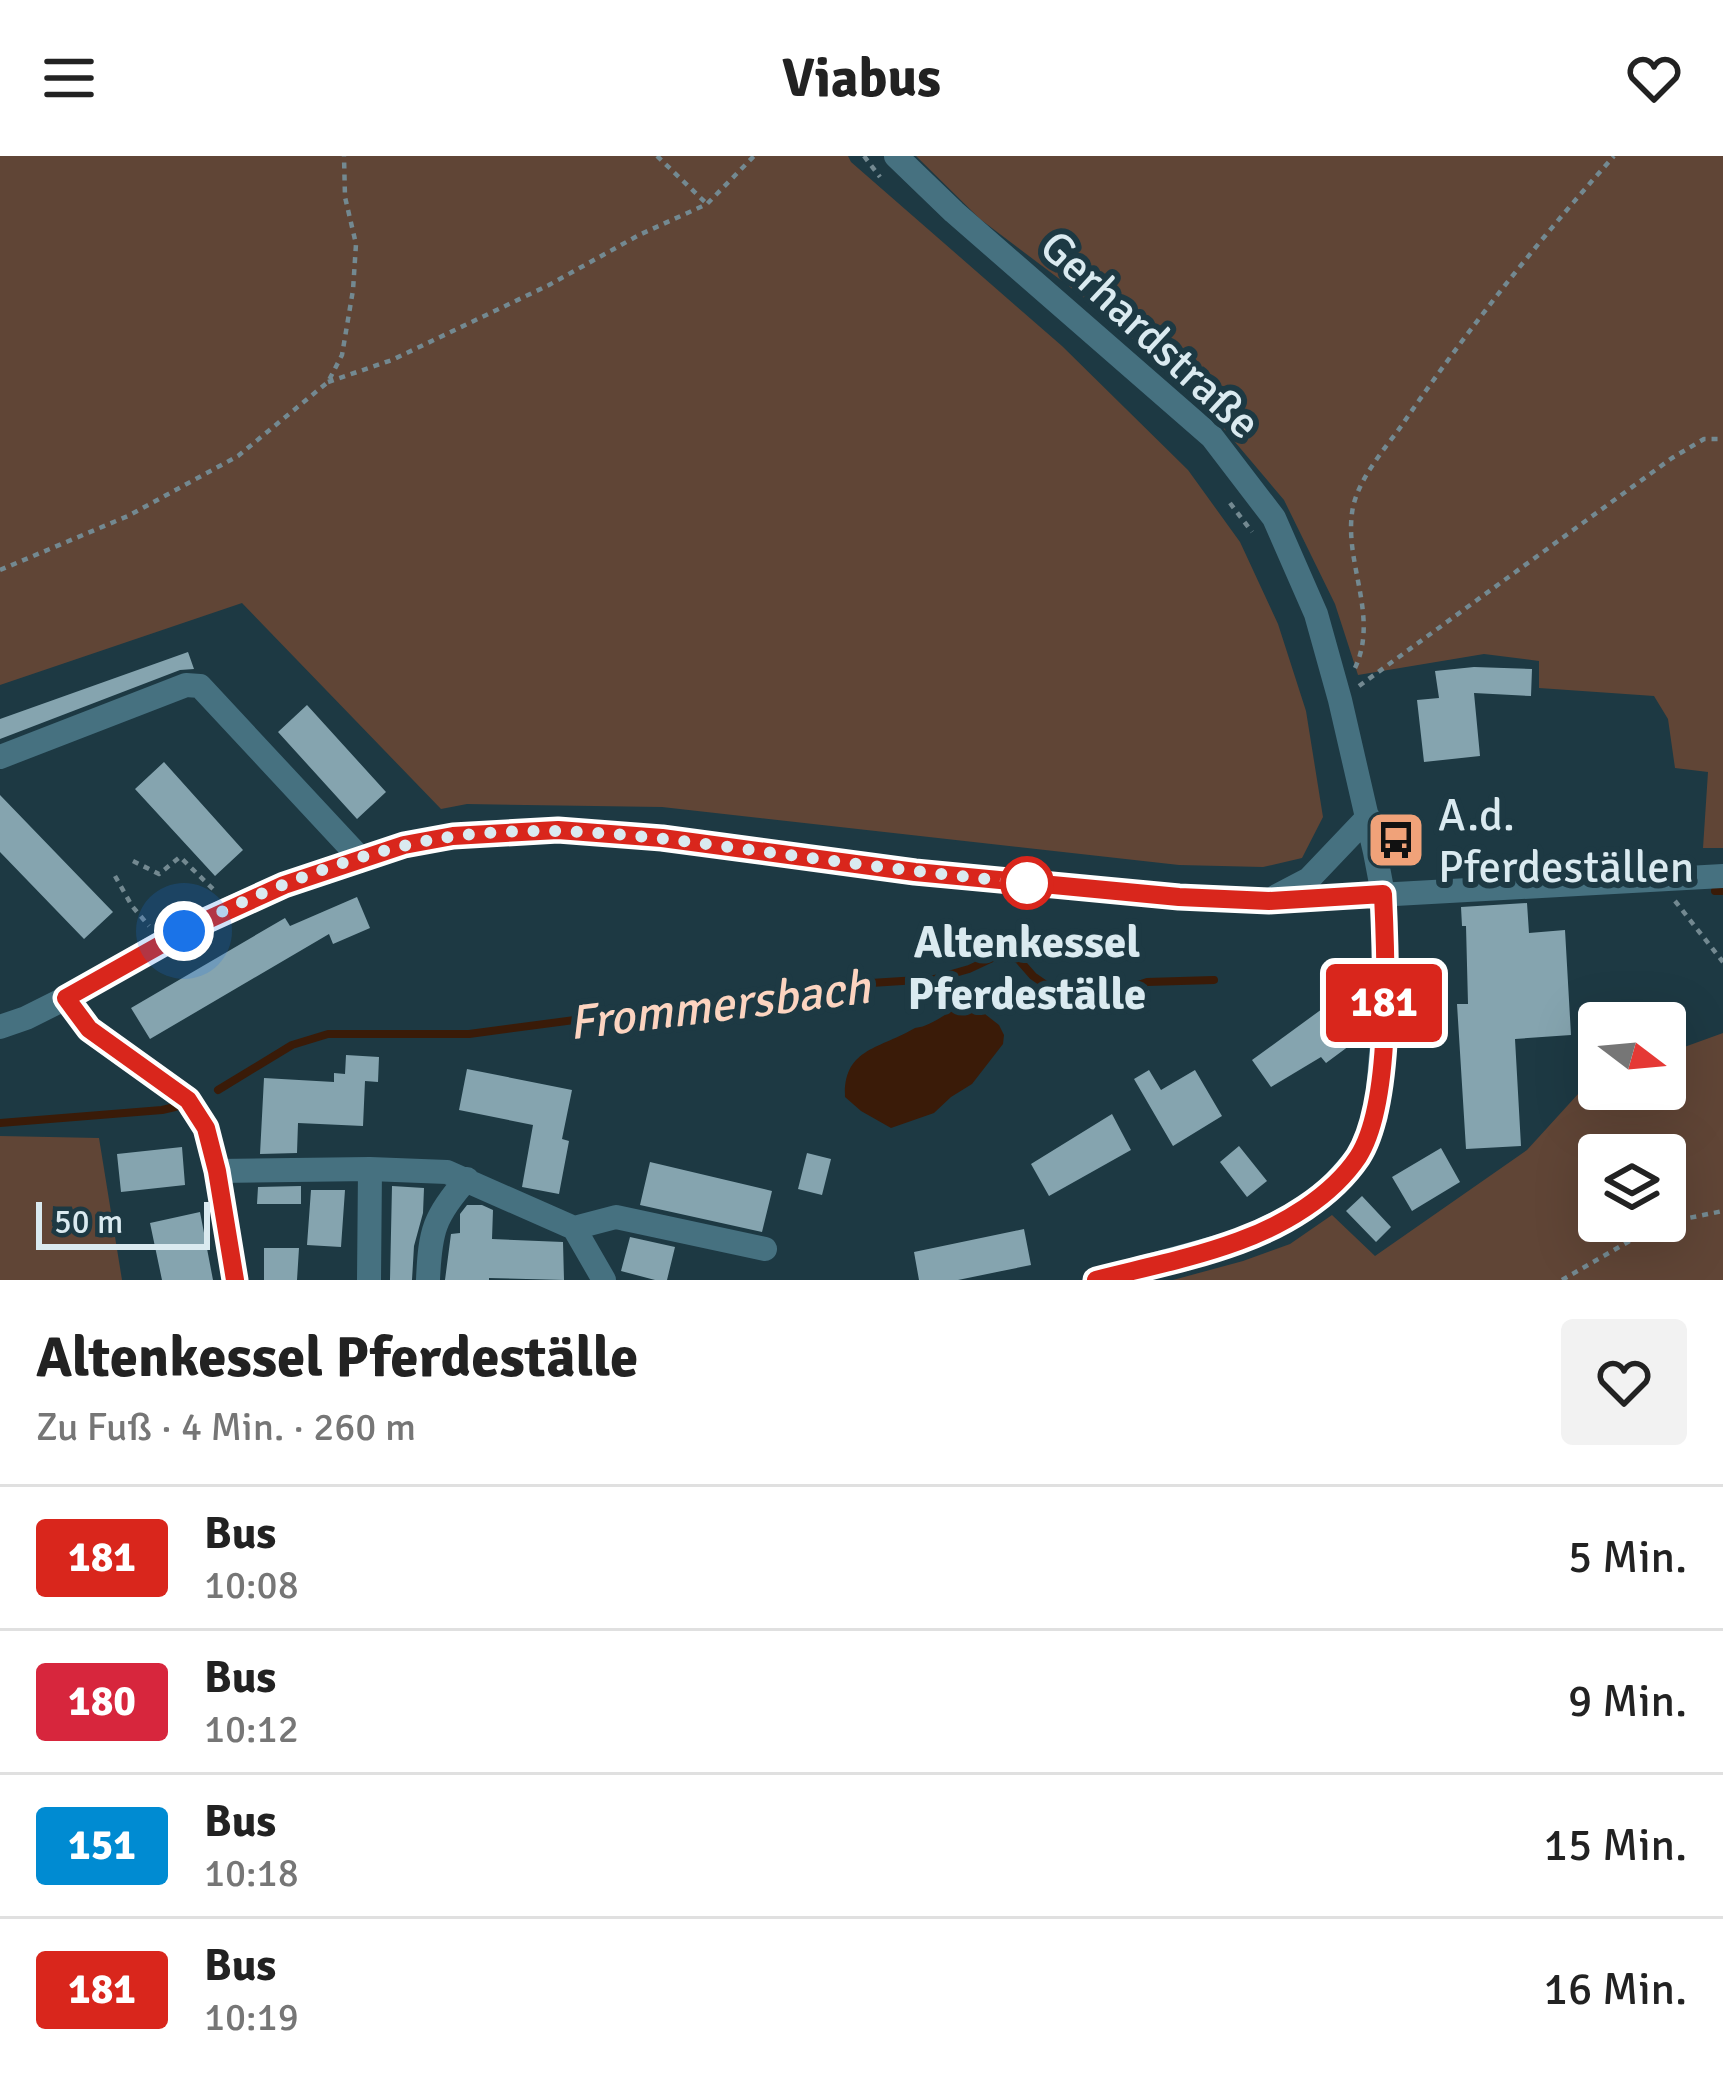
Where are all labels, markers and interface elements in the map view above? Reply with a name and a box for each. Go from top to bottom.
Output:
icon: menu [36,45,102,111]
text: Viabus [782,45,941,112]
icon: heart [1621,45,1687,111]
street label: Gerhardstraße [1029,219,1271,451]
place label: A.d. Pferdeställen [1438,788,1694,895]
bus stop icon: A.d. Pferdeställen [1365,809,1427,871]
marker: Altenkessel Pferdeställe [1002,858,1052,908]
your location [154,901,214,961]
place label: Altenkessel Pferdeställe [908,915,1146,1022]
water label: Frommersbach [565,958,875,1053]
line badge: 181 [1315,964,1453,1042]
text: 181 [1350,977,1418,1028]
north arrow [1578,1002,1686,1110]
map controls [1578,1002,1686,1242]
button: layers [1578,1134,1686,1242]
scale bar [36,1196,210,1249]
text: 50 m [54,1202,123,1243]
button: heart [1561,1319,1687,1445]
text: Altenkessel Pferdeställe [36,1322,638,1393]
text: Zu Fuß · 4 Min. · 260 m [36,1403,416,1451]
text: Bus [204,1506,276,1561]
text: 5 Min. [1568,1530,1687,1585]
text: 181 [68,1532,136,1583]
text: 10:08 [204,1561,299,1609]
text: Bus [204,1650,276,1705]
text: 9 Min. [1568,1674,1687,1729]
text: 180 [68,1676,136,1727]
text: 10:12 [204,1705,299,1753]
text: Bus [204,1794,276,1849]
text: 15 Min. [1544,1818,1687,1873]
text: 151 [68,1820,136,1871]
text: 10:18 [204,1849,299,1897]
text: Bus [204,1938,276,1993]
text: 16 Min. [1544,1962,1687,2017]
text: 181 [68,1964,136,2015]
text: 10:19 [204,1993,299,2041]

